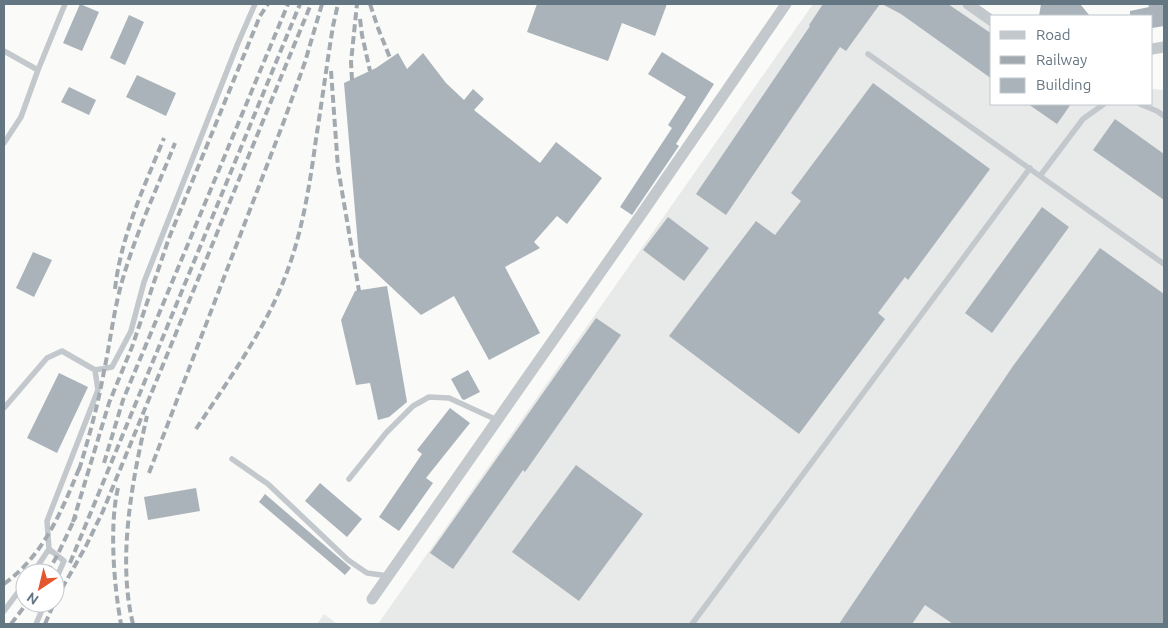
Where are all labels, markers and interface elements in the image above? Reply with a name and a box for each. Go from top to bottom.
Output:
legend [990,15,1153,105]
text: Road [1036,26,1071,43]
text: Railway [1036,51,1087,68]
text: Building [1036,76,1091,93]
north arrow [15,563,65,613]
text: N [24,589,41,608]

